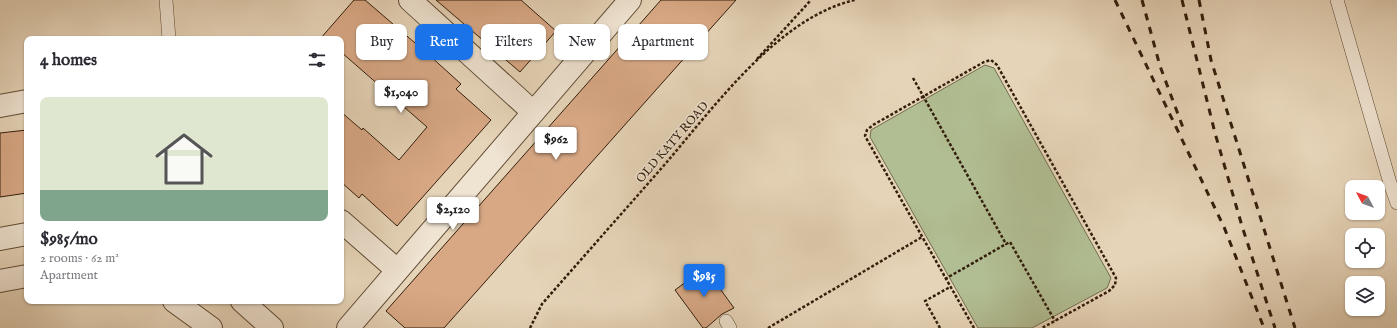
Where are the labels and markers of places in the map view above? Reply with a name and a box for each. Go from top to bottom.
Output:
pin: $1,040 [368,80,434,114]
pin: $962 [532,127,580,161]
pin: $2,120 [420,197,486,231]
pin: $985 [680,264,728,298]

